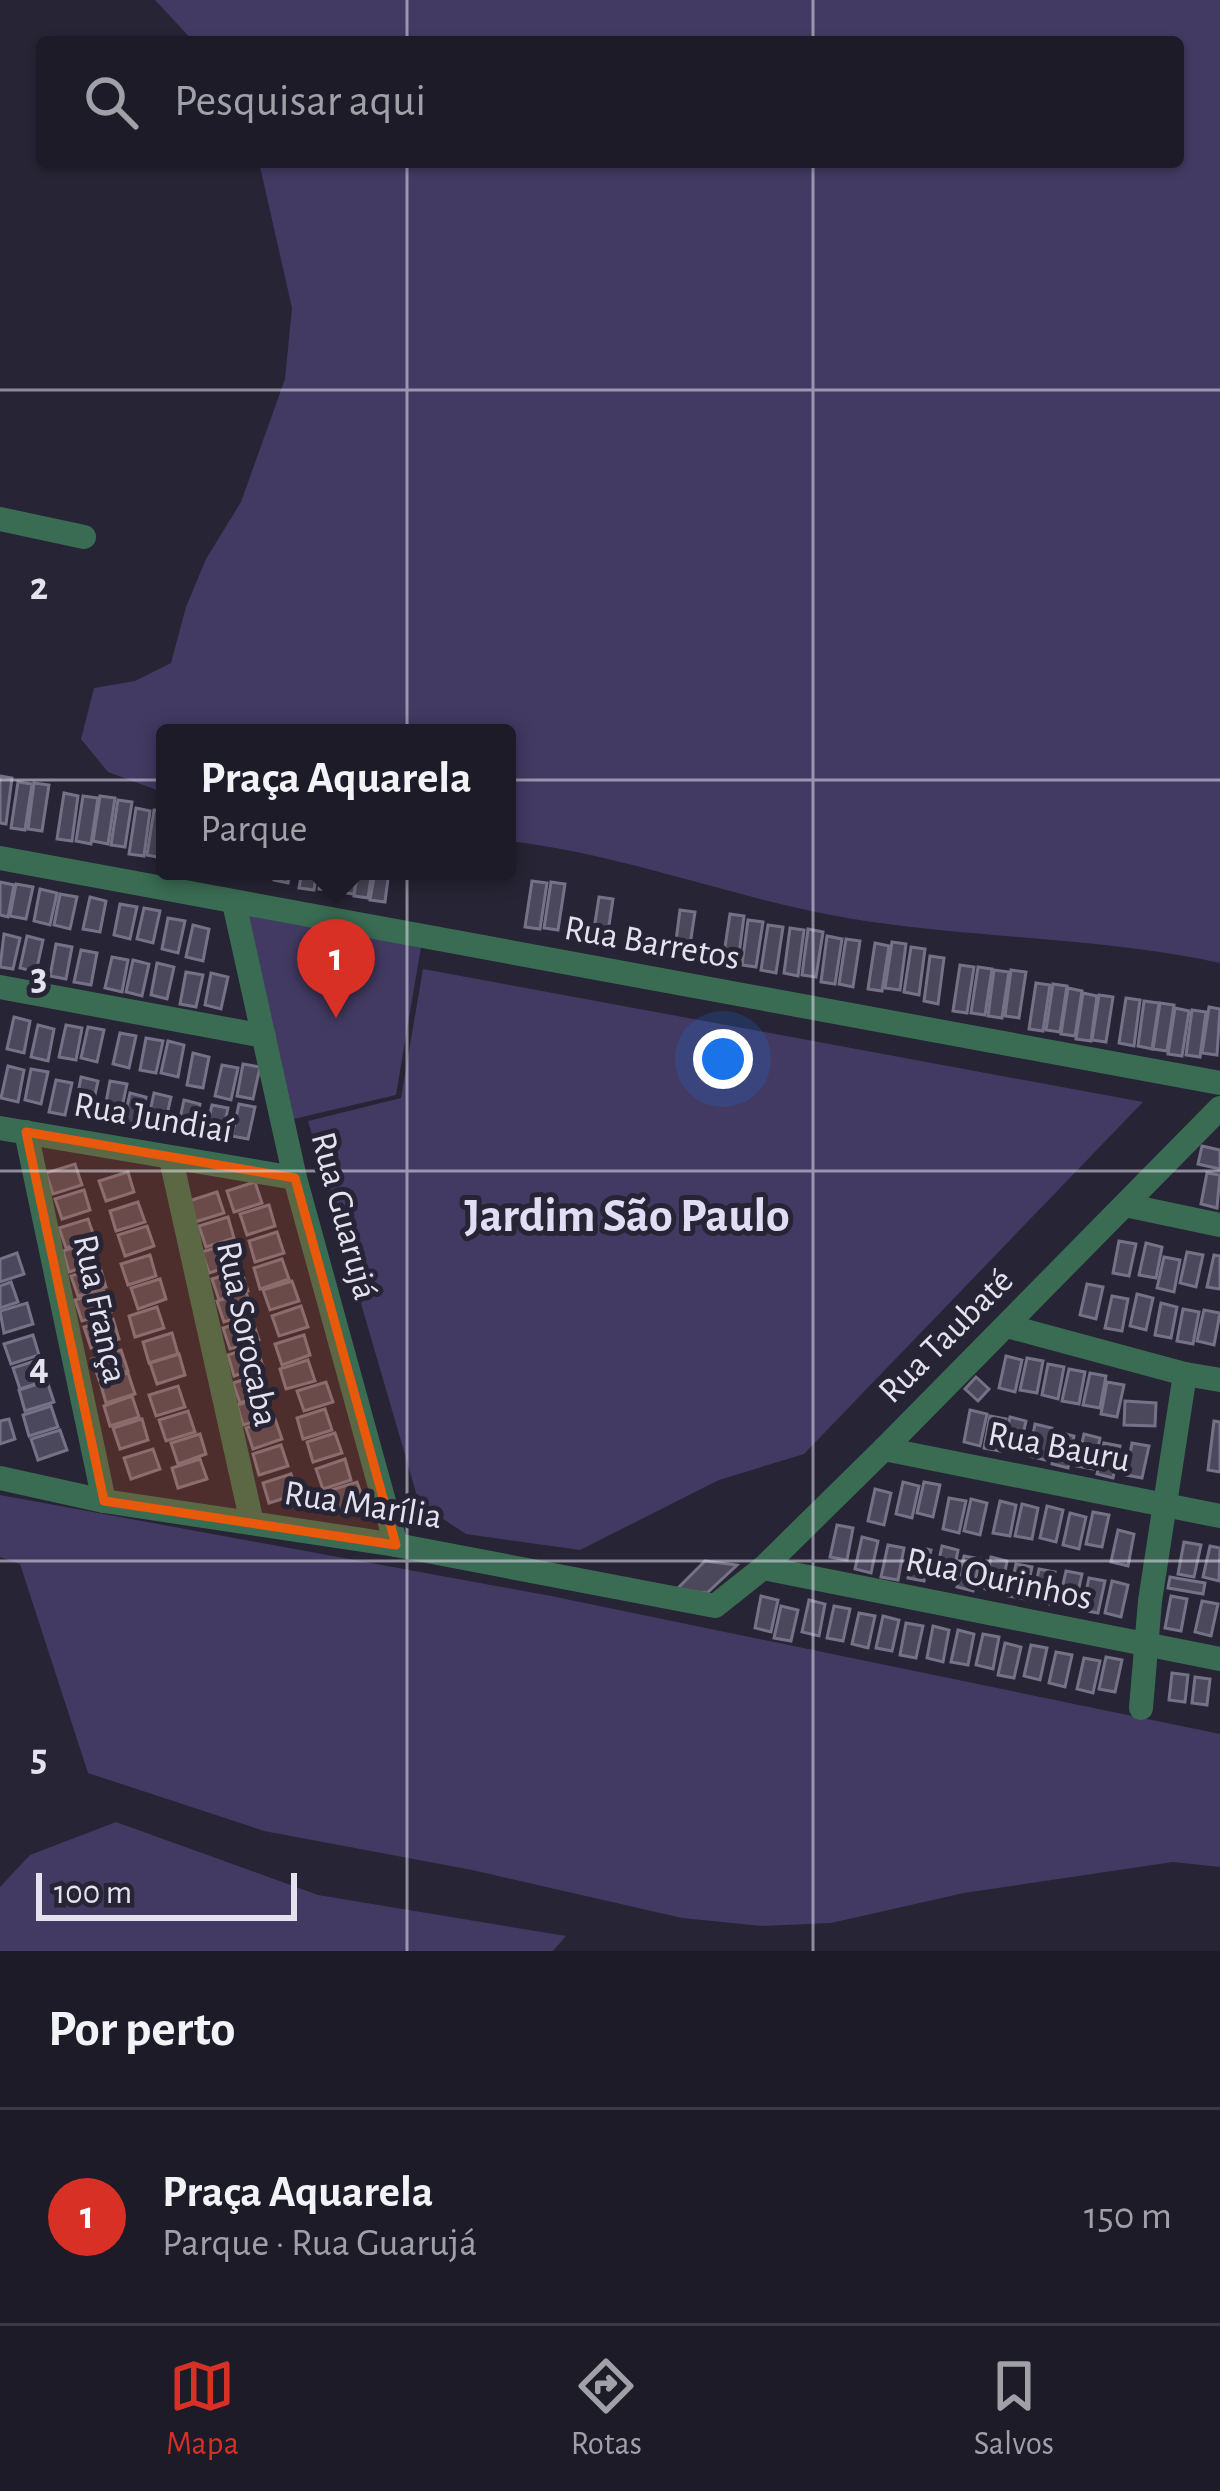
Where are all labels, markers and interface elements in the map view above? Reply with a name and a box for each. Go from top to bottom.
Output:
search box [36,36,1184,168]
icon: search [78,69,144,135]
text: Pesquisar aqui [174,79,426,124]
text: 2 [30,568,48,607]
popup [156,724,516,880]
text: Praça Aquarela [200,756,472,801]
text: Parque [200,810,307,849]
street label: Rua Barretos [561,910,743,976]
pin: 1 [297,919,375,1018]
text: 3 [31,958,47,997]
your location [693,1029,753,1089]
street label: Rua Jundiaí [71,1086,235,1150]
street label: Rua Guarujá [304,1128,384,1304]
district label: Jardim São Paulo [464,1193,790,1241]
street label: Rua França [67,1232,133,1386]
street label: Rua Sorocaba [210,1238,284,1430]
street label: Rua Taubaté [872,1262,1020,1410]
text: 4 [29,1348,49,1387]
street label: Rua Bauru [985,1416,1133,1478]
street label: Rua Marília [282,1475,444,1535]
street label: Rua Ourinhos [902,1542,1096,1616]
text: 5 [31,1739,47,1778]
scale bar [36,1867,297,1920]
text: 100 m [54,1877,132,1910]
text: Por perto [48,2004,235,2055]
text: Praça Aquarela [162,2170,433,2215]
text: 1 [80,2197,94,2236]
text: 150 m [1084,2197,1172,2236]
text: Parque · Rua Guarujá [162,2224,477,2263]
tab: Mapa [166,2353,239,2465]
tab: Rotas [571,2353,642,2465]
tab: Salvos [974,2353,1054,2465]

